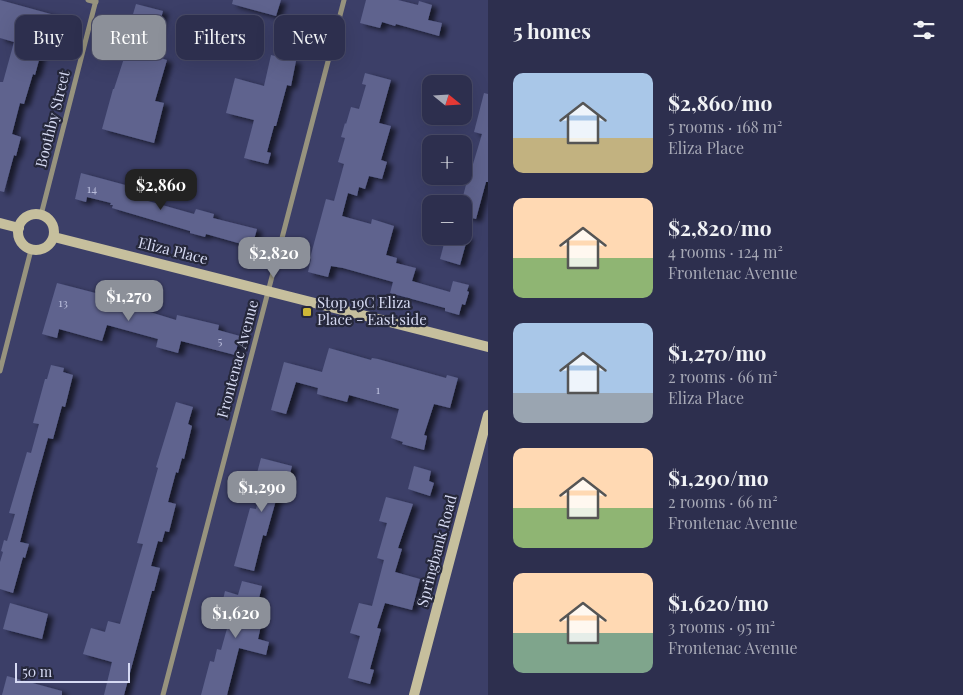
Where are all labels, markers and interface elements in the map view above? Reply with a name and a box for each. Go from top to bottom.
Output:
chip: Buy [15,15,82,60]
chip: Rent [92,15,166,60]
chip: Filters [176,15,264,60]
chip: New [274,15,345,60]
text: 5 homes [513,16,591,44]
icon: filters [910,16,938,44]
street label: Boothby Street [30,67,74,169]
north arrow [422,75,472,125]
map controls [422,75,472,245]
text: $2,860/mo [668,88,772,116]
icon: home [553,93,613,153]
text: 5 rooms · 168 m² [668,116,782,137]
button: + [422,135,472,185]
text: Eliza Place [668,137,744,158]
pin: $2,860 [120,168,202,211]
text: $2,860 [136,174,186,195]
house number: 14 [87,180,97,196]
button: − [422,195,472,245]
text: $2,820/mo [668,213,772,241]
icon: home [553,218,613,278]
street label: Eliza Place [136,232,210,268]
pin: $2,820 [233,236,315,279]
text: 4 rooms · 124 m² [668,241,783,262]
text: $2,820 [249,242,299,263]
text: Frontenac Avenue [668,262,798,283]
pin: $1,270 [88,280,170,322]
text: $1,270 [106,285,152,306]
place label: Stop 19C Eliza Place - East side [317,292,427,329]
house number: 13 [58,294,68,310]
street label: Frontenac Avenue [212,298,262,420]
marker: Stop 19C Eliza Place - East side [301,306,313,318]
house number: 5 [218,332,223,348]
text: $1,270/mo [668,338,766,366]
icon: home [553,343,613,403]
text: 2 rooms · 66 m² [668,366,778,387]
house number: 1 [376,381,381,397]
text: Eliza Place [668,387,744,408]
text: $1,290/mo [668,463,769,491]
icon: home [553,468,613,528]
pin: $1,290 [221,470,303,513]
text: $1,290 [238,476,286,497]
text: 2 rooms · 66 m² [668,491,778,512]
street label: Springbank Road [411,492,461,609]
text: Frontenac Avenue [668,512,798,533]
text: $1,620/mo [668,588,769,616]
icon: home [553,593,613,653]
pin: $1,620 [195,596,277,639]
text: $1,620 [212,602,260,623]
text: 3 rooms · 95 m² [668,616,775,637]
text: Frontenac Avenue [668,637,798,658]
scale bar [15,660,130,683]
text: 50 m [22,662,52,681]

